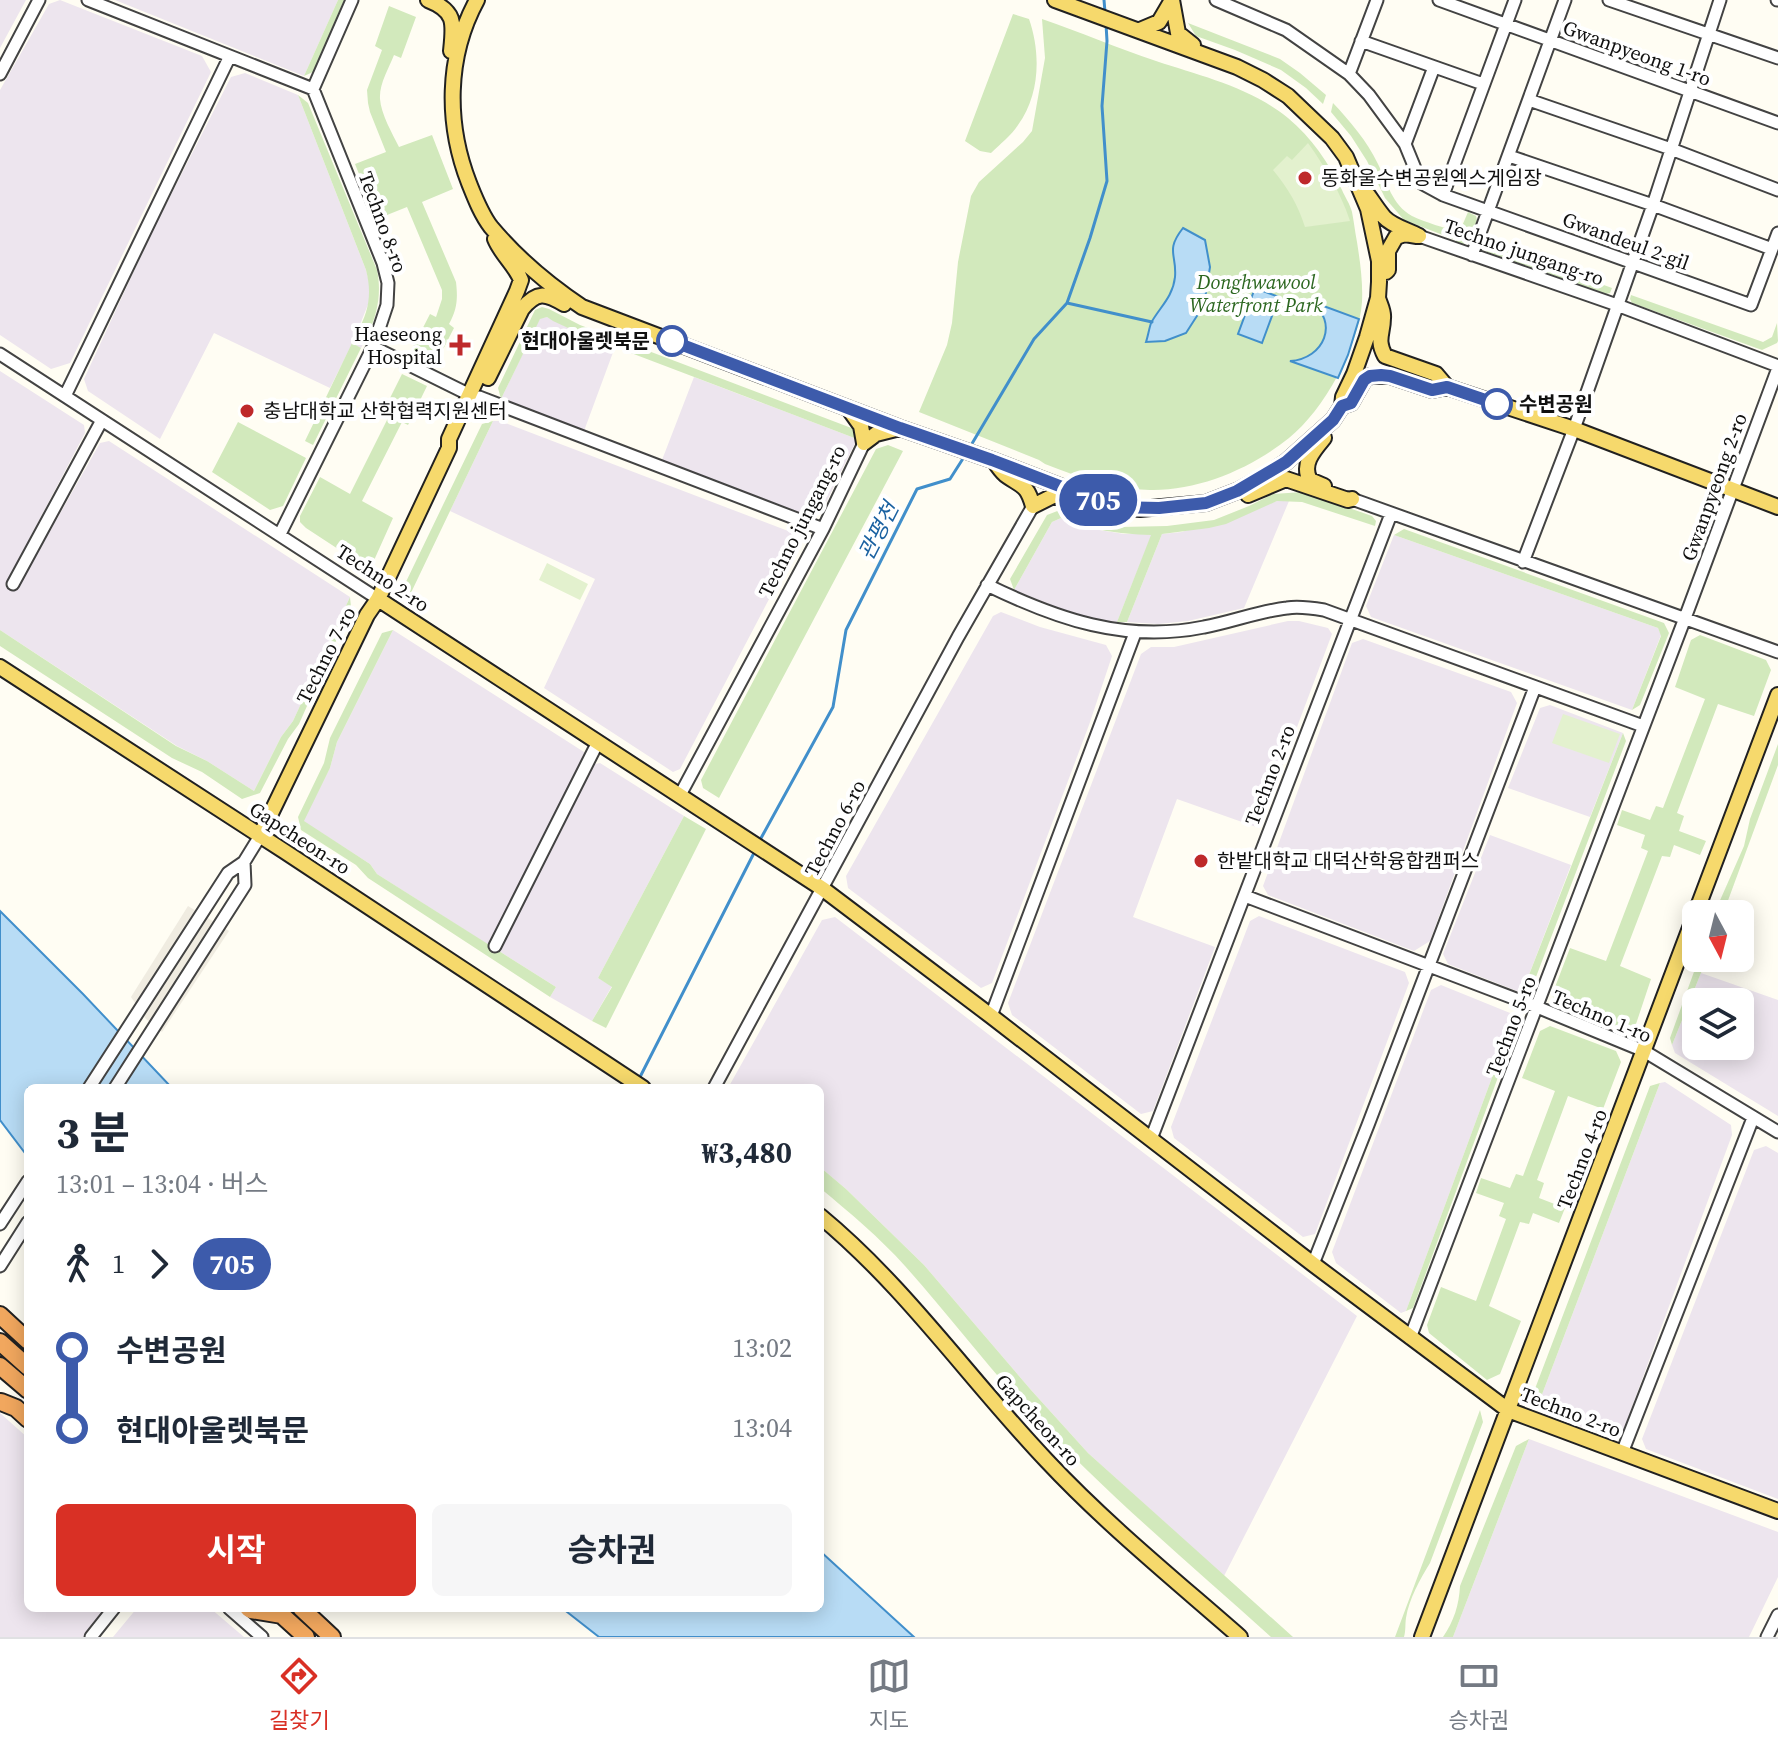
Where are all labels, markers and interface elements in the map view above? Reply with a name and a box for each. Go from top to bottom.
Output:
street label: Gwanpyeong 1-ro [1559,13,1715,93]
place label: 동화울수변공원엑스게임장 [1321,164,1542,192]
street label: Techno 8-ro [352,168,414,276]
marker: 동화울수변공원엑스게임장 [1296,169,1314,187]
street label: Gwandeul 2-gil [1559,205,1693,277]
street label: Techno jungang-ro [1440,211,1608,293]
park label: Donghwawool Waterfront Park [1189,268,1323,319]
place label: Haeseong Hospital [354,320,442,371]
marker: 현대아울렛북문 [657,326,687,356]
place label: 현대아울렛북문 [521,327,650,355]
marker: Haeseong Hospital [449,334,471,356]
marker: 수변공원 [1482,389,1512,419]
place label: 수변공원 [1519,390,1593,418]
place label: 충남대학교 산학협력지원센터 [263,397,507,425]
marker: 충남대학교 산학협력지원센터 [238,402,256,420]
street label: Gwanpyeong 2-ro [1674,409,1754,565]
street label: Techno jungang-ro [751,440,853,602]
line badge: 705 [1052,474,1144,526]
text: 705 [1075,481,1121,519]
water label: 관평천 [851,495,906,565]
street label: Techno 2-ro [331,537,435,619]
street label: Techno 7-ro [290,602,362,708]
street label: Techno 2-ro [1238,721,1302,829]
street label: Techno 6-ro [798,775,872,881]
street label: Gapcheon-ro [244,795,356,881]
place label: 한밭대학교 대덕산학융합캠퍼스 [1217,847,1479,875]
marker: 한밭대학교 대덕산학융합캠퍼스 [1192,852,1210,870]
north arrow [1682,900,1754,972]
map controls [1682,900,1754,1060]
street label: Techno 5-ro [1479,972,1543,1080]
street label: Techno 1-ro [1548,982,1656,1050]
button: layers [1682,988,1754,1060]
text: 3 분 [56,1102,130,1163]
street label: Techno 4-ro [1550,1105,1614,1213]
text: ₩3,480 [702,1132,792,1173]
text: 13:01 – 13:04 · 버스 [56,1166,269,1202]
icon: walk [56,1242,100,1286]
icon: forward [137,1242,181,1286]
text: 705 [209,1245,255,1283]
text: 1 [112,1246,125,1282]
text: 수변공원 [116,1330,226,1371]
text: 13:02 [732,1330,792,1366]
street label: Gapcheon-ro [989,1368,1087,1472]
street label: Techno 2-ro [1517,1380,1625,1444]
text: 현대아울렛북문 [116,1410,309,1451]
text: 13:04 [732,1410,792,1446]
button: 시작 [56,1504,416,1596]
button: 승차권 [432,1504,792,1596]
tab: 길찾기 [269,1654,329,1735]
tab: 지도 [867,1654,911,1735]
tab: 승차권 [1448,1654,1509,1735]

